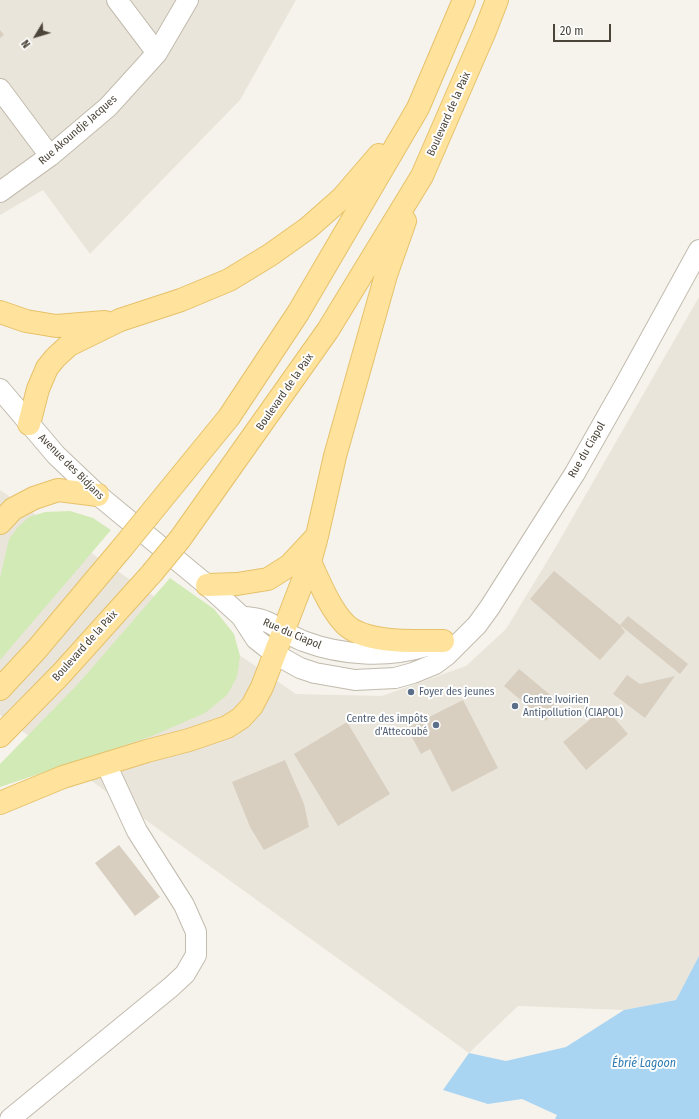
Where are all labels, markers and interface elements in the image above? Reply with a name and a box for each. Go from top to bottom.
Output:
north arrow [16,16,56,56]
scale bar [555,16,613,42]
text: 20 m [560,24,584,38]
text: N [19,37,33,50]
street label: Boulevard de la Paix [424,70,474,158]
street label: Rue Akoundje Jacques [36,92,120,168]
street label: Boulevard de la Paix [254,351,316,433]
street label: Rue du Ciapol [566,420,608,480]
street label: Avenue des Bidjans [35,431,107,503]
street label: Boulevard de la Paix [50,608,120,684]
street label: Rue du Ciapol [261,616,323,652]
place label: Foyer des jeunes [419,685,494,699]
marker: Foyer des jeunes [406,687,416,697]
place label: Centre Ivoirien Antipollution (CIAPOL) [523,693,623,719]
marker: Centre Ivoirien Antipollution (CIAPOL) [510,701,520,711]
place label: Centre des impôts d'Attecoubé [346,712,428,738]
marker: Centre des impôts d'Attecoubé [431,720,441,730]
water label: Ébrié Lagoon [612,1057,676,1071]

